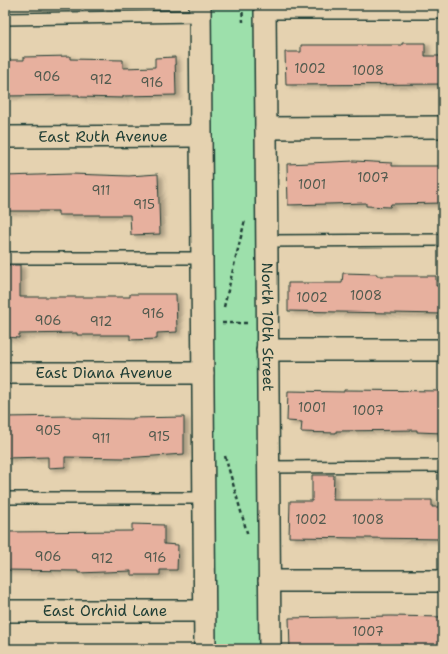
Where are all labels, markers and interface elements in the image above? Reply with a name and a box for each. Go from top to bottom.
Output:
house number: 1002 [294,60,326,77]
house number: 1008 [352,62,384,79]
house number: 906 [34,68,60,85]
house number: 912 [90,71,112,88]
house number: 916 [141,74,163,91]
street label: East Ruth Avenue [38,126,168,147]
house number: 1007 [357,169,389,186]
house number: 1001 [298,176,326,193]
house number: 911 [91,182,111,199]
house number: 915 [133,196,155,213]
street label: North 10th Street [257,262,278,392]
house number: 1008 [350,287,382,304]
house number: 1002 [296,289,328,306]
house number: 916 [142,305,164,322]
house number: 906 [35,312,61,329]
house number: 912 [90,313,112,330]
street label: East Diana Avenue [35,363,173,383]
house number: 1001 [298,399,326,416]
house number: 1007 [352,402,384,419]
house number: 905 [35,422,61,439]
house number: 915 [148,428,170,445]
house number: 911 [91,430,111,447]
house number: 1002 [295,511,327,528]
house number: 1008 [352,511,384,528]
house number: 906 [35,548,61,565]
house number: 916 [144,549,166,566]
house number: 912 [91,550,113,567]
street label: East Orchid Lane [43,601,167,621]
house number: 1007 [352,623,384,640]

